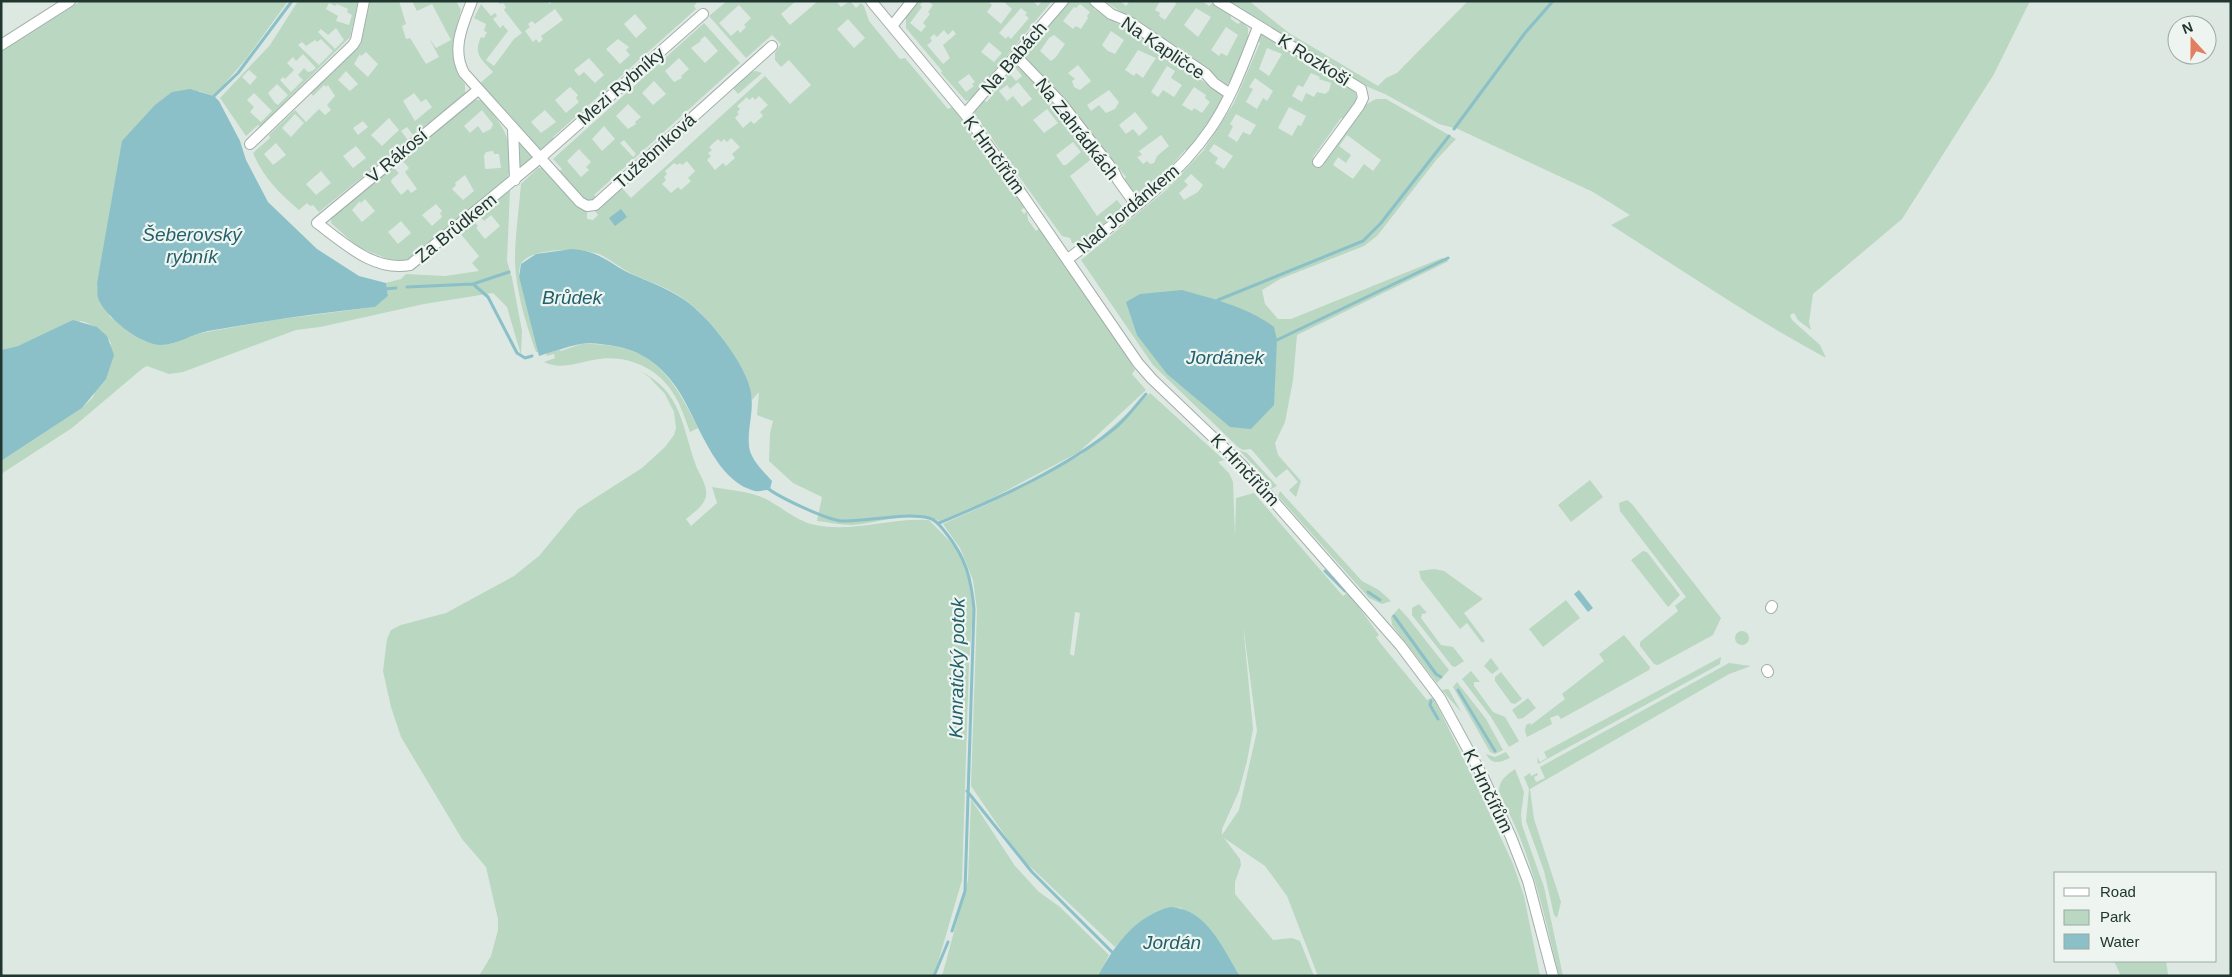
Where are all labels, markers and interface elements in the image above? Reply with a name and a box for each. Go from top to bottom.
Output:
street label: Na Kapličce [1118,13,1208,83]
north arrow [2167,15,2217,65]
street label: Na Babách [977,18,1051,98]
text: N [2180,19,2195,37]
street label: K Rozkoši [1274,30,1354,90]
street label: Mezi Rybníky [574,43,668,129]
street label: Na Zahrádkách [1031,74,1123,184]
street label: Tužebníková [610,109,700,193]
street label: K Hrnčířům [959,112,1029,198]
street label: V Rákosí [363,125,431,187]
street label: Nad Jordánkem [1073,160,1183,258]
street label: Za Brůdkem [412,189,500,267]
water label: Šeberovský rybník [142,224,243,267]
water label: Brůdek [542,287,604,308]
water label: Jordánek [1185,347,1266,368]
street label: K Hrnčířům [1207,430,1283,510]
water label: Kunratický potok [945,596,969,738]
street label: K Hrnčířům [1459,746,1517,836]
legend [2054,872,2217,962]
text: Road [2100,883,2136,900]
text: Park [2100,908,2131,925]
water label: Jordán [1142,932,1201,953]
text: Water [2100,933,2139,950]

